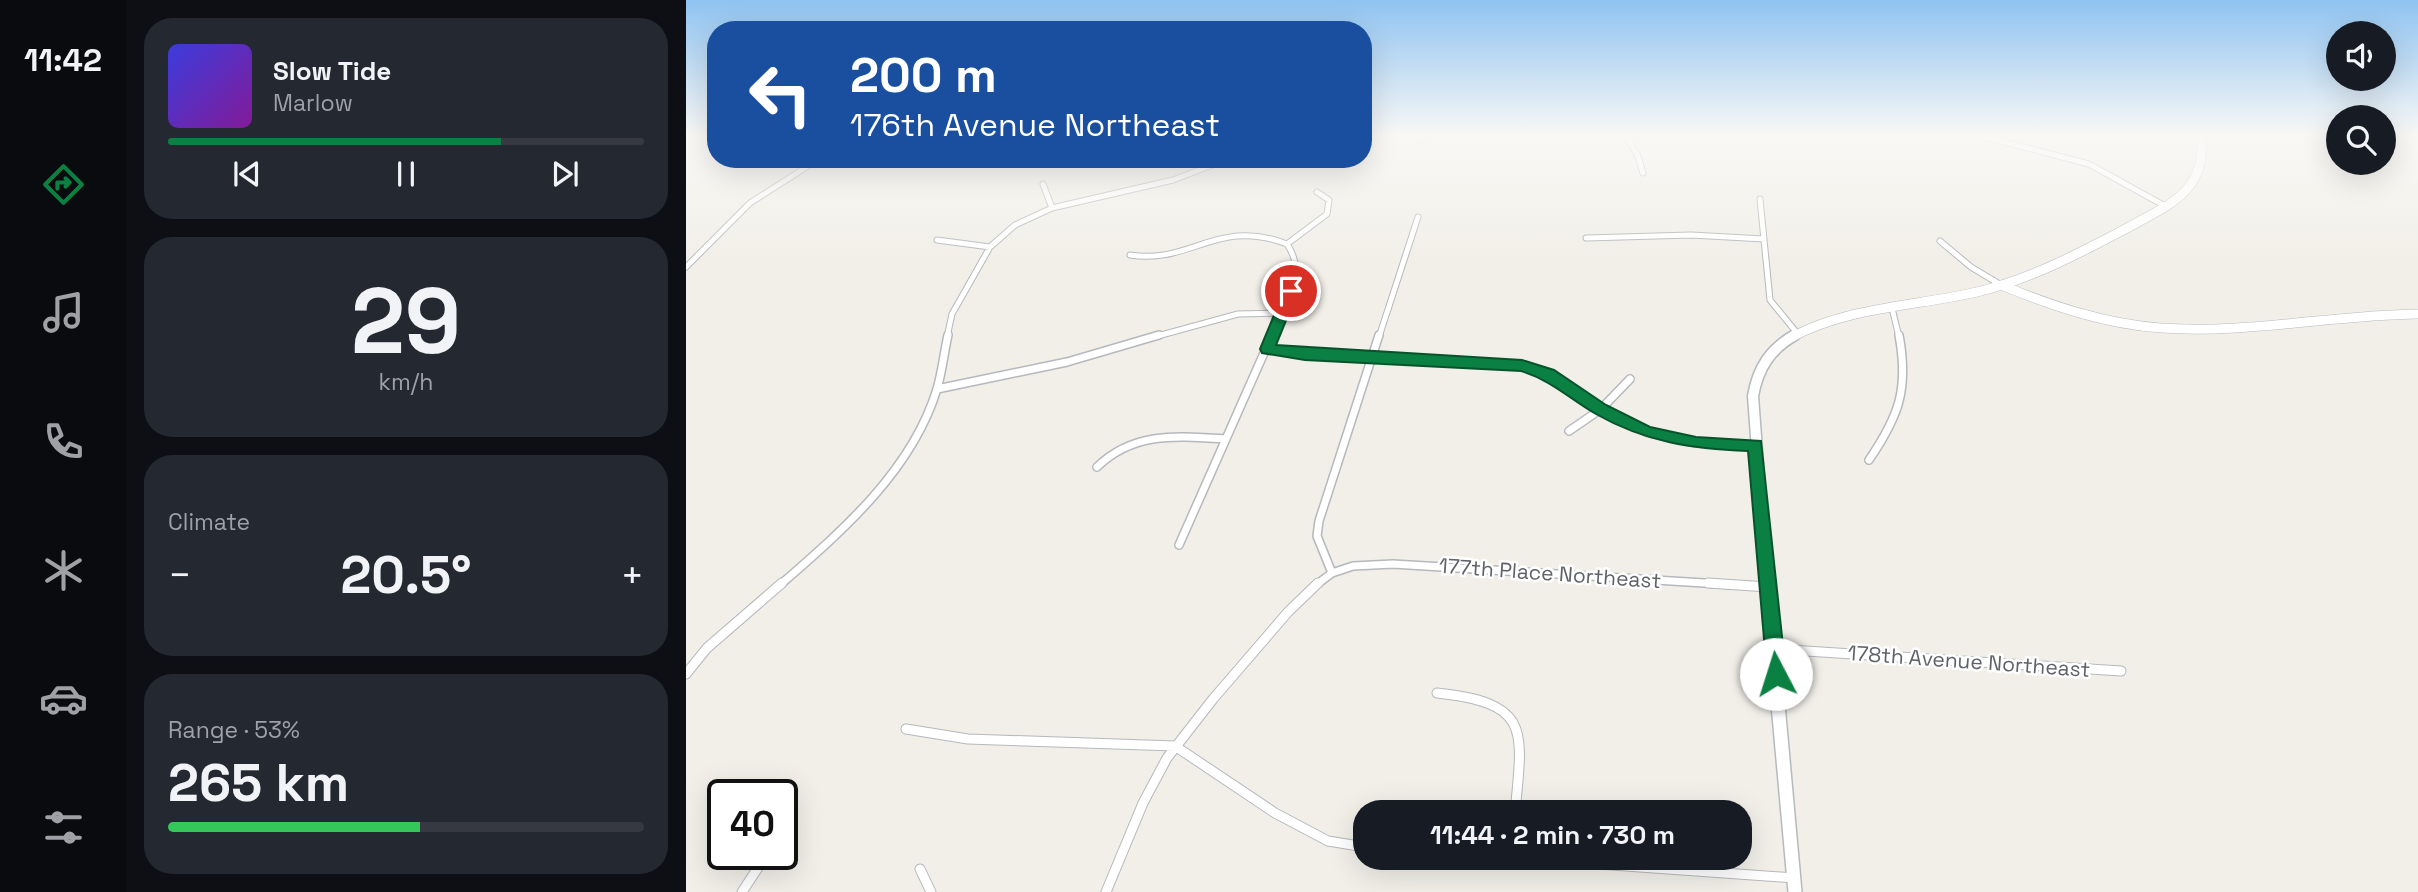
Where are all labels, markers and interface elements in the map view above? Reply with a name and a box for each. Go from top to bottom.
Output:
map controls [2326,21,2396,175]
button: sound [2326,21,2396,91]
text: 11:42 [24,40,102,80]
text: 200 m [850,44,997,106]
icon: left [735,49,826,140]
text: Slow Tide [273,54,391,88]
text: Marlow [273,88,353,118]
text: 176th Avenue Northeast [850,105,1220,145]
button: search [2326,105,2396,175]
icon: previous [228,155,266,193]
icon: pause [387,155,425,193]
icon: next [546,155,584,193]
icon: directions [39,160,88,209]
pin [1261,261,1321,321]
text: 29 [351,263,461,380]
icon: arrive [1272,272,1310,310]
icon: music [39,288,88,337]
text: km/h [379,367,433,397]
icon: phone [39,417,88,466]
text: Climate [168,507,250,537]
text: 20.5° [340,542,472,608]
icon: climate [39,546,88,595]
text: − [168,551,192,599]
text: + [620,551,644,599]
street label: 177th Place Northeast [1438,552,1662,594]
position arrow [1739,637,1813,711]
street label: 178th Avenue Northeast [1847,639,2091,683]
icon: car [39,674,88,723]
text: Range · 53% [168,715,300,745]
text: 265 km [168,750,349,816]
speed limit sign: 40 [707,779,798,870]
icon: filters [39,803,88,852]
text: 11:44 · 2 min · 730 m [1430,818,1675,852]

